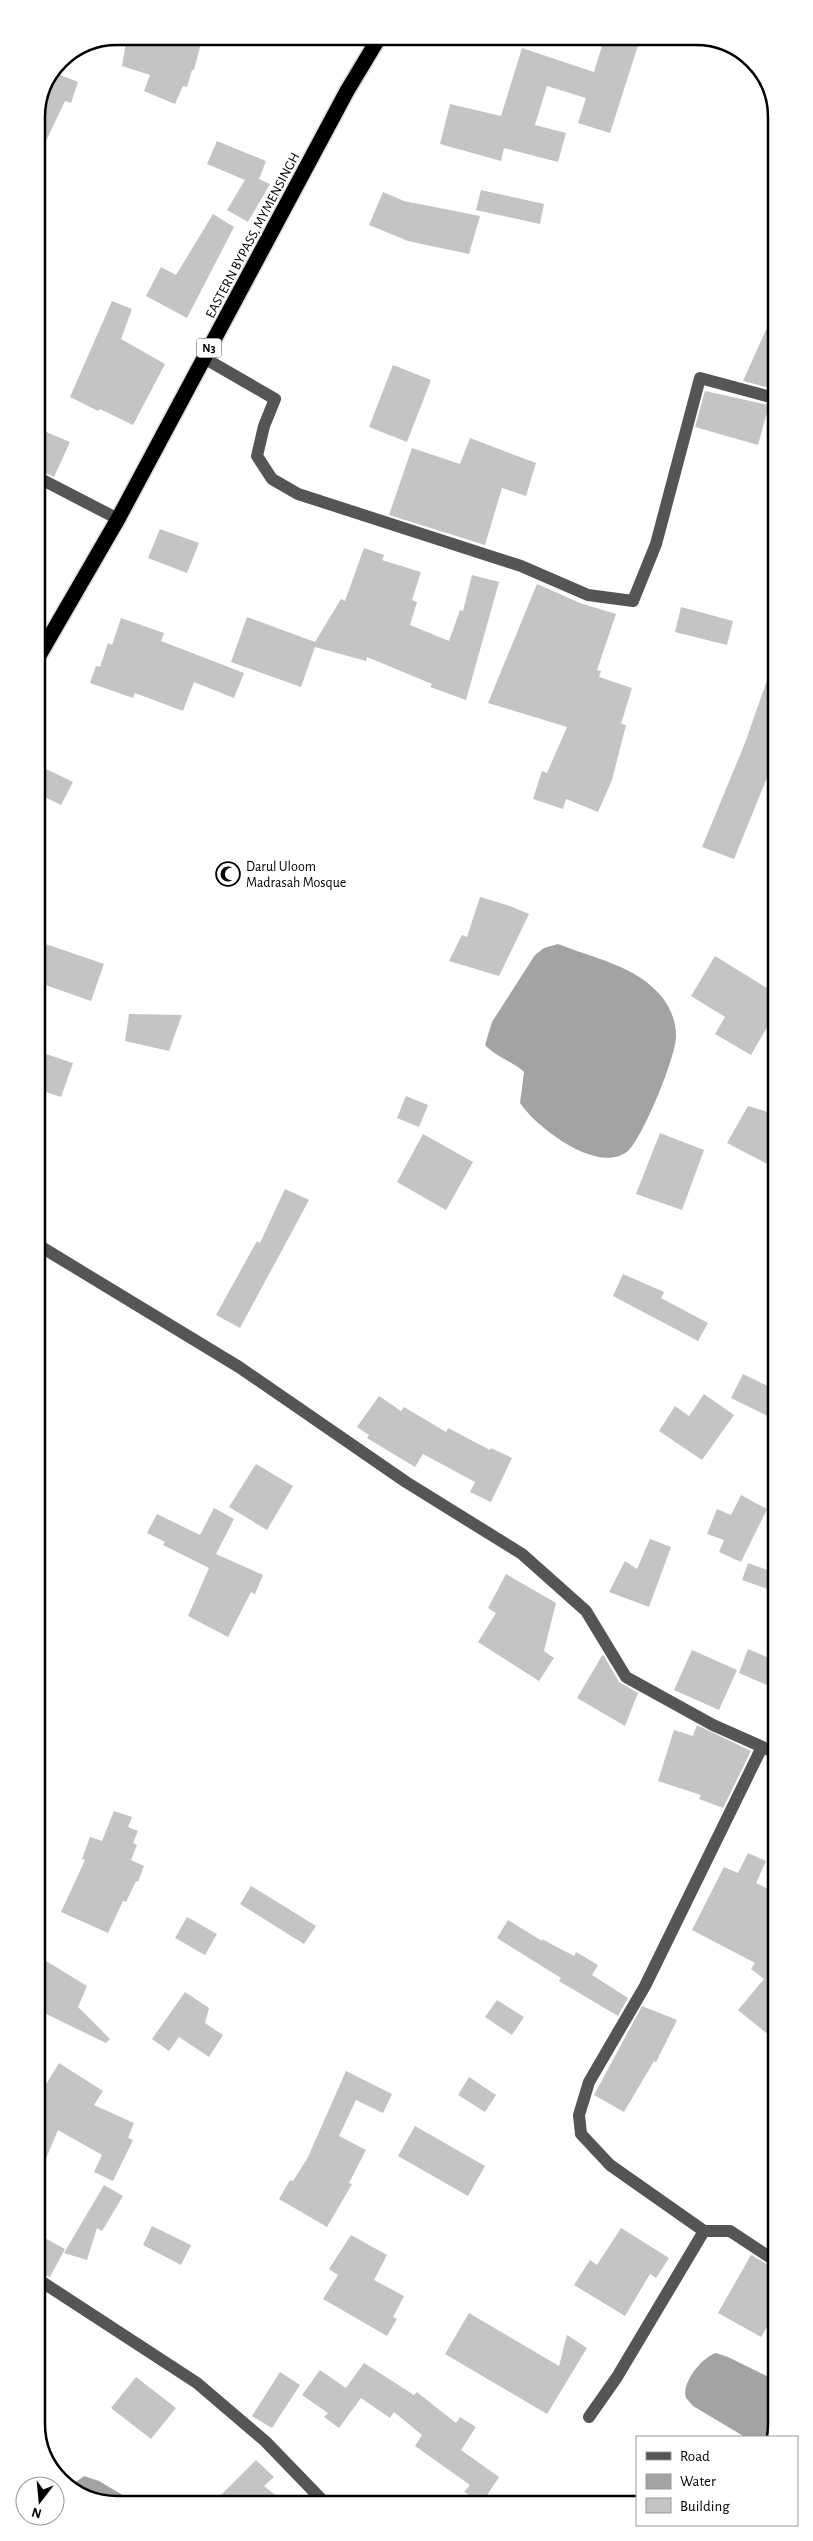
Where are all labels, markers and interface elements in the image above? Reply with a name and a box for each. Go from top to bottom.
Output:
street label: EASTERN BYPASS, MYMENSINGH [203,150,303,321]
road number: N3 [196,338,222,358]
place label: Darul Uloom Madrasah Mosque [246,860,346,890]
mosque icon: Darul Uloom Madrasah Mosque [215,861,241,887]
legend [636,2436,798,2526]
text: Road [680,2449,710,2464]
text: Water [680,2474,716,2489]
north arrow [15,2476,65,2526]
text: Building [680,2499,730,2514]
text: N [30,2504,43,2521]

